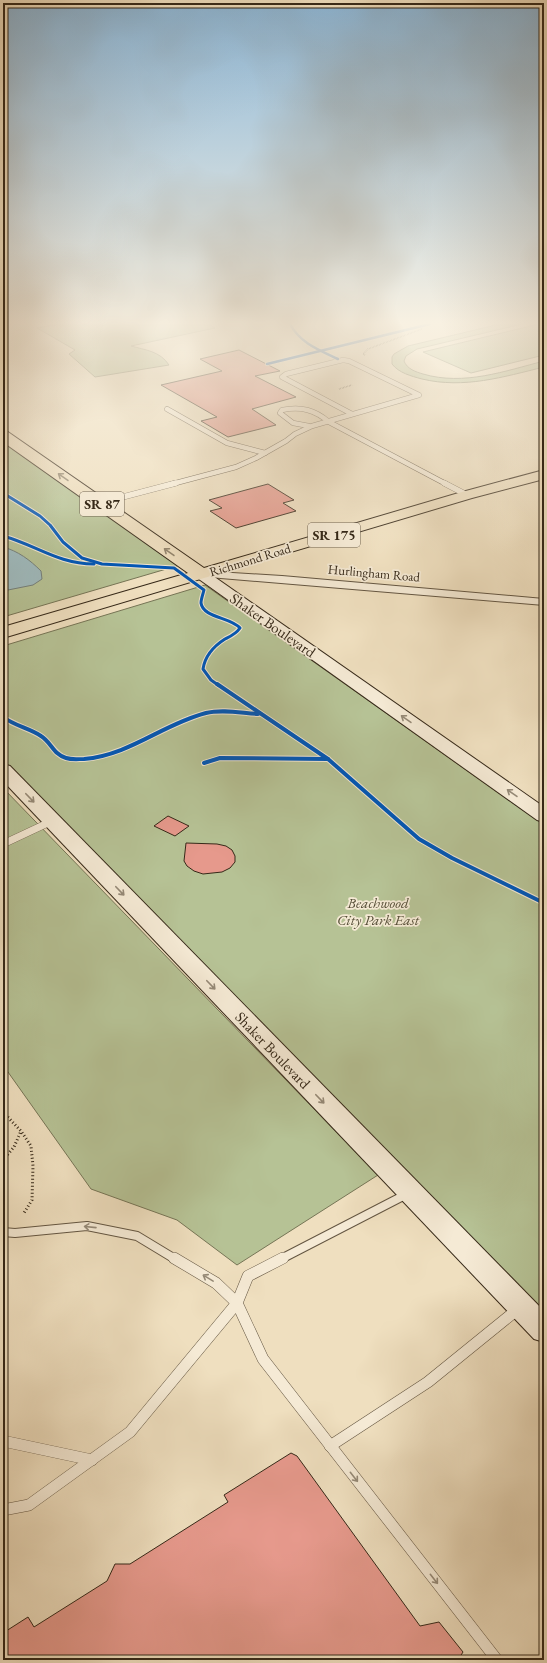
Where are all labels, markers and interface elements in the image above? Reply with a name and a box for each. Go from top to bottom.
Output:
one-way arrow [58,473,69,481]
road number: SR 87 [80,492,124,516]
road number: SR 175 [308,523,360,547]
street label: Richmond Road [207,539,293,580]
one-way arrow [164,548,175,556]
street label: Hurlingham Road [327,561,421,586]
street label: Shaker Boulevard [227,589,320,662]
one-way arrow [401,715,412,723]
one-way arrow [507,789,518,797]
one-way arrow [25,793,35,803]
one-way arrow [116,886,125,896]
park label: Beachwood City Park East [337,893,420,929]
one-way arrow [206,980,215,990]
street label: Shaker Boulevard [231,1007,315,1093]
one-way arrow [315,1094,325,1104]
one-way arrow [84,1223,97,1231]
one-way arrow [202,1273,214,1281]
one-way arrow [350,1471,358,1482]
one-way arrow [430,1574,438,1585]

